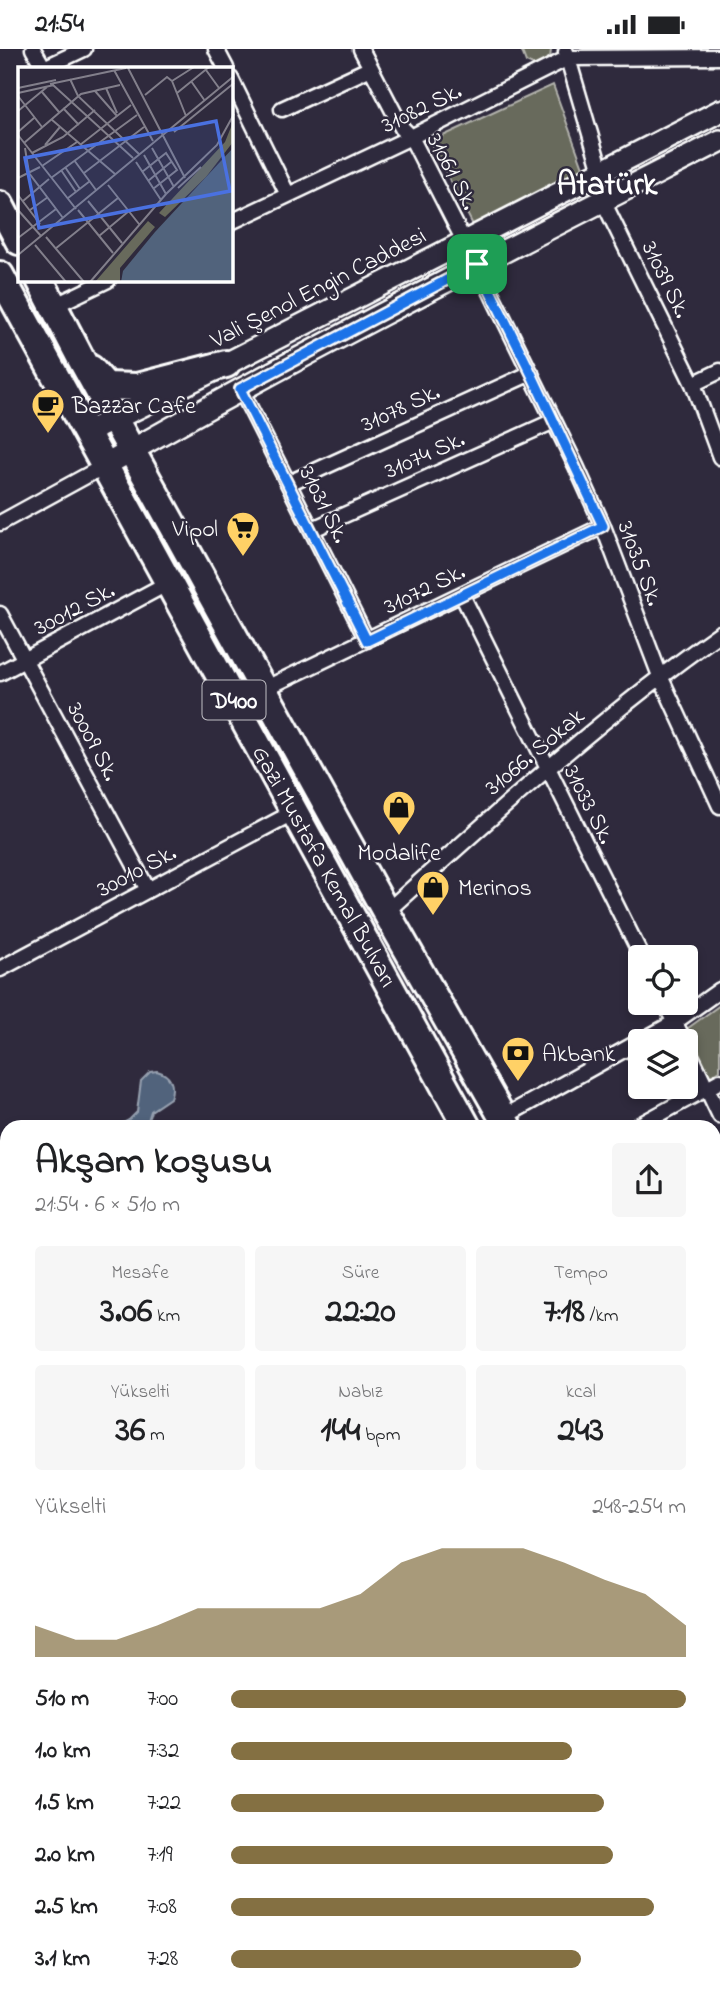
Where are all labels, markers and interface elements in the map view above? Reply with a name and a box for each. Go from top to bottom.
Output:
text: 21:54 [35,6,84,44]
inset map [18,67,233,282]
street label: 31082 Sk. [376,75,468,144]
street label: 31061 Sk. [416,127,486,217]
district label: Atatürk [557,163,658,210]
street label: Vali Şenol Engin Caddesi [204,220,433,359]
pin [447,234,507,294]
street label: 31039 Sk. [631,236,698,325]
icon: arrive [458,245,496,283]
street label: 31078 Sk. [356,376,446,443]
cafe icon: Bazzar Cafe [29,386,67,435]
place label: Bazzar Cafe [71,390,196,425]
street label: 31074 Sk. [379,423,471,489]
street label: 31031 Sk. [289,461,357,550]
supermarket icon: Vipol [224,509,262,558]
place label: Vipol [171,513,218,548]
street label: 31035 Sk. [606,516,671,612]
street label: 31072 Sk. [379,556,472,625]
street label: 30012 Sk. [29,574,122,646]
road number: D400 [202,681,266,719]
street label: 30009 Sk. [56,696,127,788]
street label: 31066. Sokak [478,700,594,805]
street label: Gazi Mustafa Kemal Bulvarı [242,740,404,995]
street label: 31033 Sk. [553,760,623,851]
shop icon: Modalife [380,788,418,837]
street label: 30010 Sk. [91,837,183,908]
place label: Modalife [357,837,441,872]
shop icon: Merinos [414,868,452,917]
place label: Merinos [458,872,532,907]
map controls [628,945,698,1099]
button: locate [628,945,698,1015]
button: layers [628,1029,698,1099]
bank icon: Akbank [499,1034,537,1083]
place label: Akbank [542,1038,616,1073]
text: Akşam koşusu [35,1135,272,1191]
button: share [612,1143,686,1217]
text: 21:54 · 6 × 510 m [35,1189,180,1222]
text: Mesafe [112,1260,169,1287]
text: Süre [342,1260,379,1287]
text: Tempo [554,1260,608,1287]
text: 3.06 [100,1287,152,1338]
text: 22:20 [325,1287,396,1338]
text: 7:18 [543,1287,585,1338]
text: km [152,1303,180,1330]
text: /km [585,1303,619,1330]
text: Yükselti [111,1379,170,1406]
text: Nabız [338,1379,383,1406]
text: kcal [566,1379,596,1406]
text: 36 [115,1406,145,1457]
text: 144 [321,1406,361,1457]
text: 243 [558,1406,604,1457]
text: m [145,1422,165,1449]
text: bpm [361,1422,400,1449]
text: Yükselti [35,1491,106,1524]
text: 248–254 m [592,1491,686,1524]
text: 510 m [35,1683,89,1716]
text: 7:00 [147,1683,178,1716]
text: 1.0 km [35,1735,91,1768]
text: 7:32 [147,1735,179,1768]
text: 1.5 km [35,1787,94,1820]
text: 7:22 [147,1787,181,1820]
text: 2.0 km [35,1839,95,1872]
text: 7:19 [147,1839,173,1872]
text: 2.5 km [35,1891,98,1924]
text: 7:08 [147,1891,177,1924]
text: 3.1 km [35,1943,90,1976]
text: 7:28 [147,1943,179,1976]

